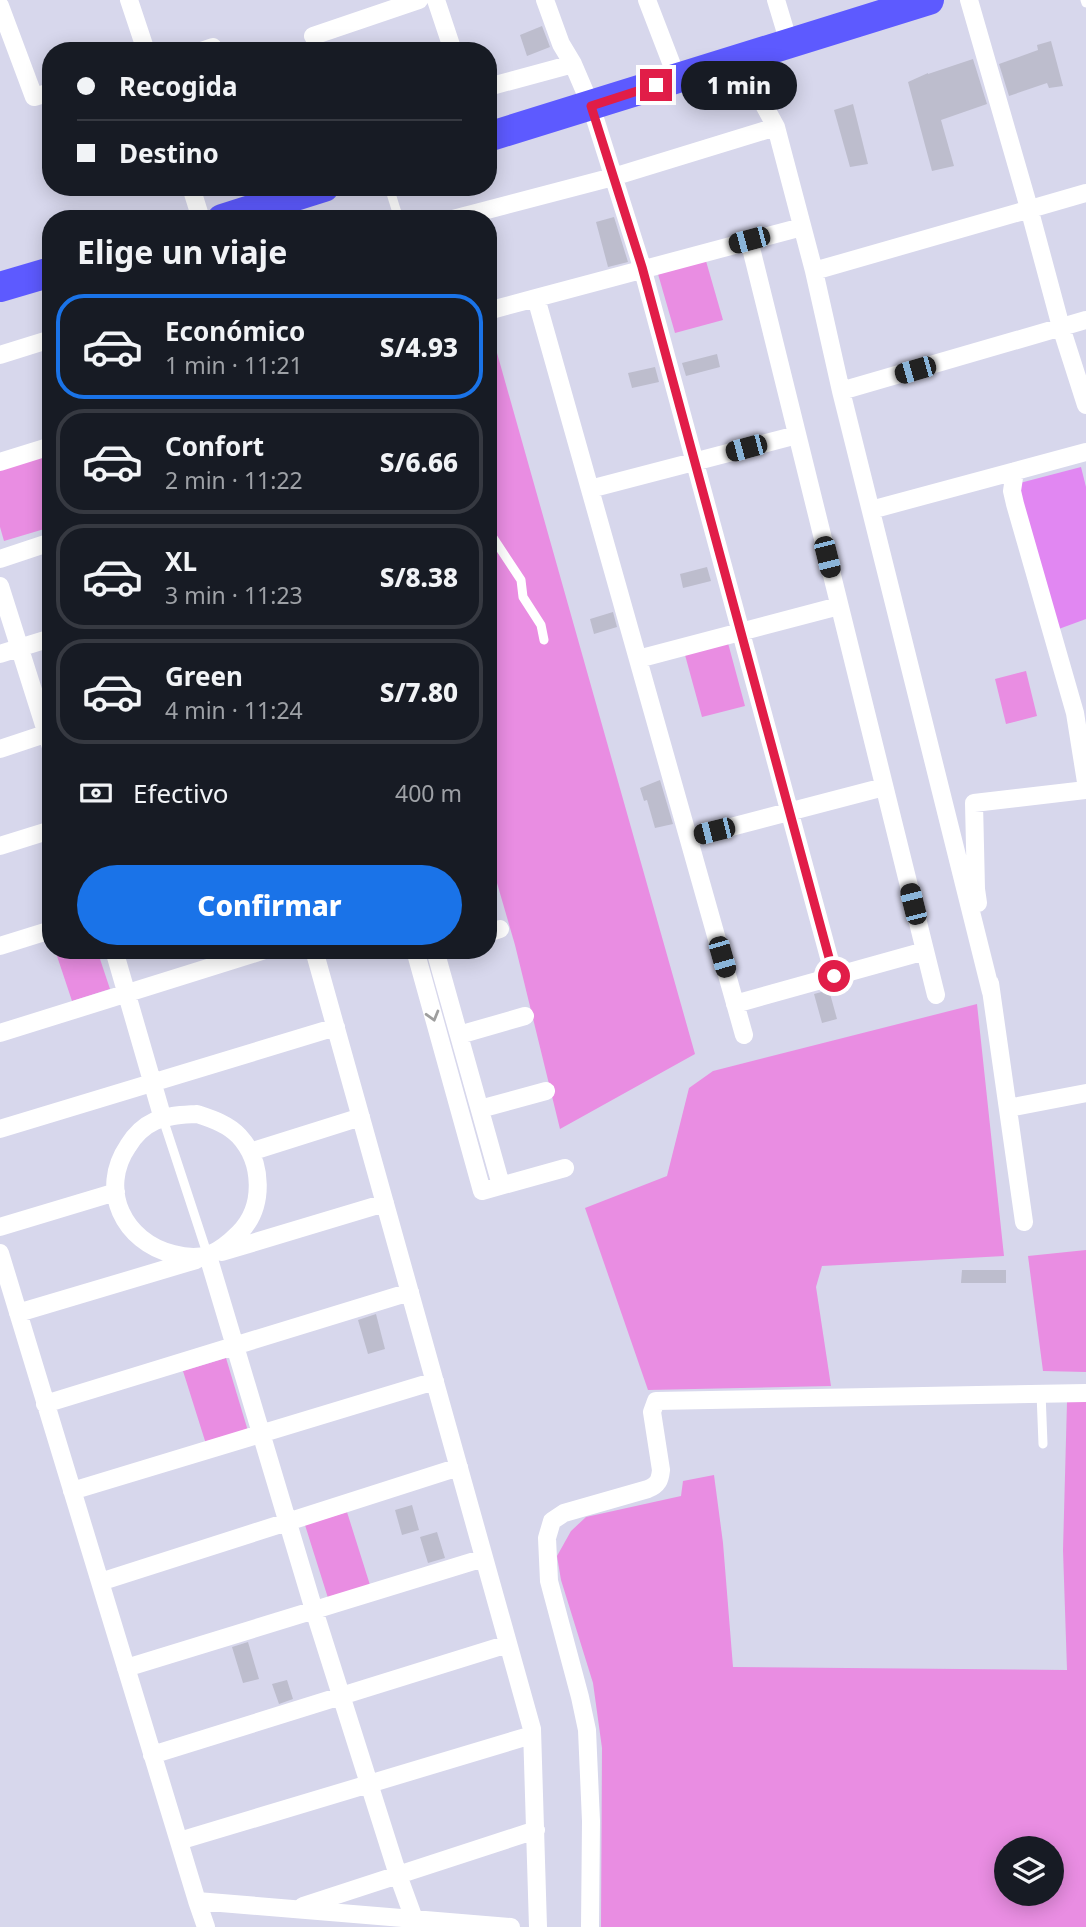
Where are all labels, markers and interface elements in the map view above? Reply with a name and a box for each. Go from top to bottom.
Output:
callout: 1 min [680,60,796,110]
text: Recogida [119,68,237,104]
route end [640,69,672,101]
text: 1 min [707,69,771,101]
text: Destino [119,135,219,171]
car [726,224,773,256]
text: Elige un viaje [77,230,287,273]
text: Económico [165,313,305,349]
icon: car [81,315,144,378]
text: S/4.93 [380,329,458,365]
text: 1 min · 11:21 [165,349,303,381]
car [892,354,939,386]
text: Confort [165,428,264,464]
icon: car [81,430,144,493]
car [723,432,770,464]
text: S/6.66 [380,444,458,480]
text: 2 min · 11:22 [165,464,303,496]
car [812,534,843,580]
text: XL [165,543,197,579]
icon: car [81,545,144,608]
text: S/8.38 [380,559,458,595]
text: 3 min · 11:23 [165,579,303,611]
text: Green [165,658,243,694]
icon: car [81,660,144,723]
text: S/7.80 [380,674,458,710]
text: 4 min · 11:24 [165,694,303,726]
icon: cash [77,774,115,812]
text: Efectivo [133,775,229,811]
text: 400 m [395,777,462,809]
car [692,816,737,846]
button: Confirmar [77,865,462,945]
car [898,881,929,927]
car [707,934,738,980]
route start [818,960,850,992]
one-way arrow [425,1010,440,1022]
map controls [994,1836,1064,1906]
button: layers [994,1836,1064,1906]

